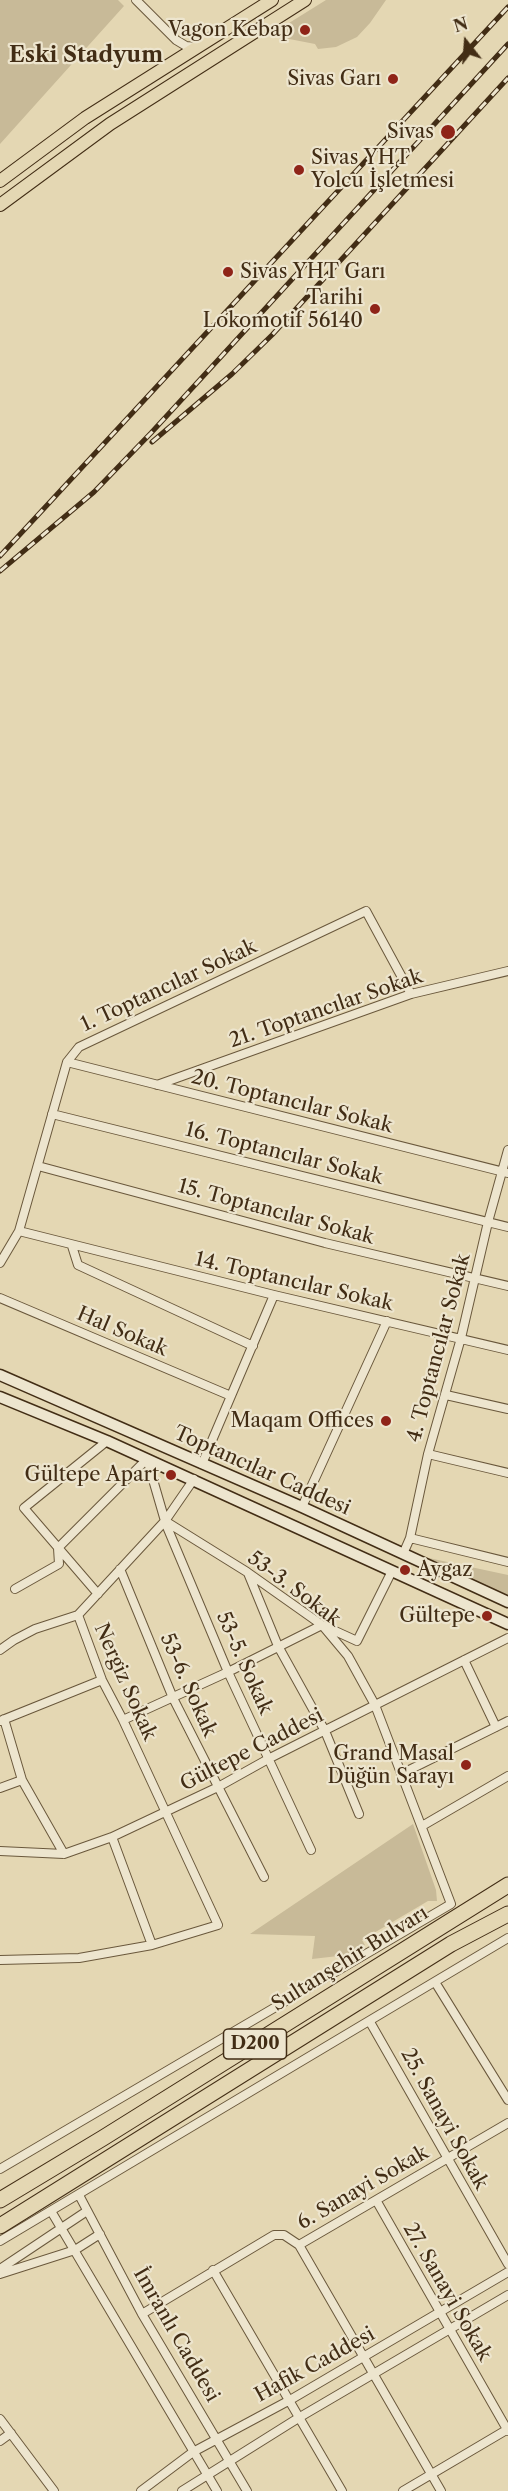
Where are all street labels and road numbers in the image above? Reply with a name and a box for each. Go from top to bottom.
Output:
street label: 1. Toptancılar Sokak [77,935,261,1037]
street label: 21. Toptancılar Sokak [226,965,426,1053]
street label: 20. Toptancılar Sokak [189,1065,395,1139]
street label: 16. Toptancılar Sokak [183,1118,385,1190]
street label: 15. Toptancılar Sokak [175,1174,377,1250]
street label: 14. Toptancılar Sokak [193,1248,395,1316]
street label: 4. Toptancılar Sokak [402,1251,476,1445]
street label: Hal Sokak [73,1302,171,1362]
street label: Toptancılar Caddesi [170,1421,354,1521]
street label: 53-3. Sokak [243,1546,345,1632]
street label: 53-5. Sokak [211,1608,277,1718]
street label: Nergiz Sokak [89,1620,161,1744]
street label: 53-6. Sokak [155,1630,221,1740]
street label: Gültepe Caddesi [176,1704,328,1796]
street label: Sultanşehir Bulvarı [267,1901,433,2017]
road number: D200 [224,2029,286,2059]
street label: 25. Sanayi Sokak [395,2044,493,2194]
street label: 6. Sanayi Sokak [293,2141,433,2235]
street label: 27. Sanayi Sokak [398,2218,496,2366]
street label: İmranlı Caddesi [128,2264,224,2406]
street label: Hafik Caddesi [251,2322,379,2408]

